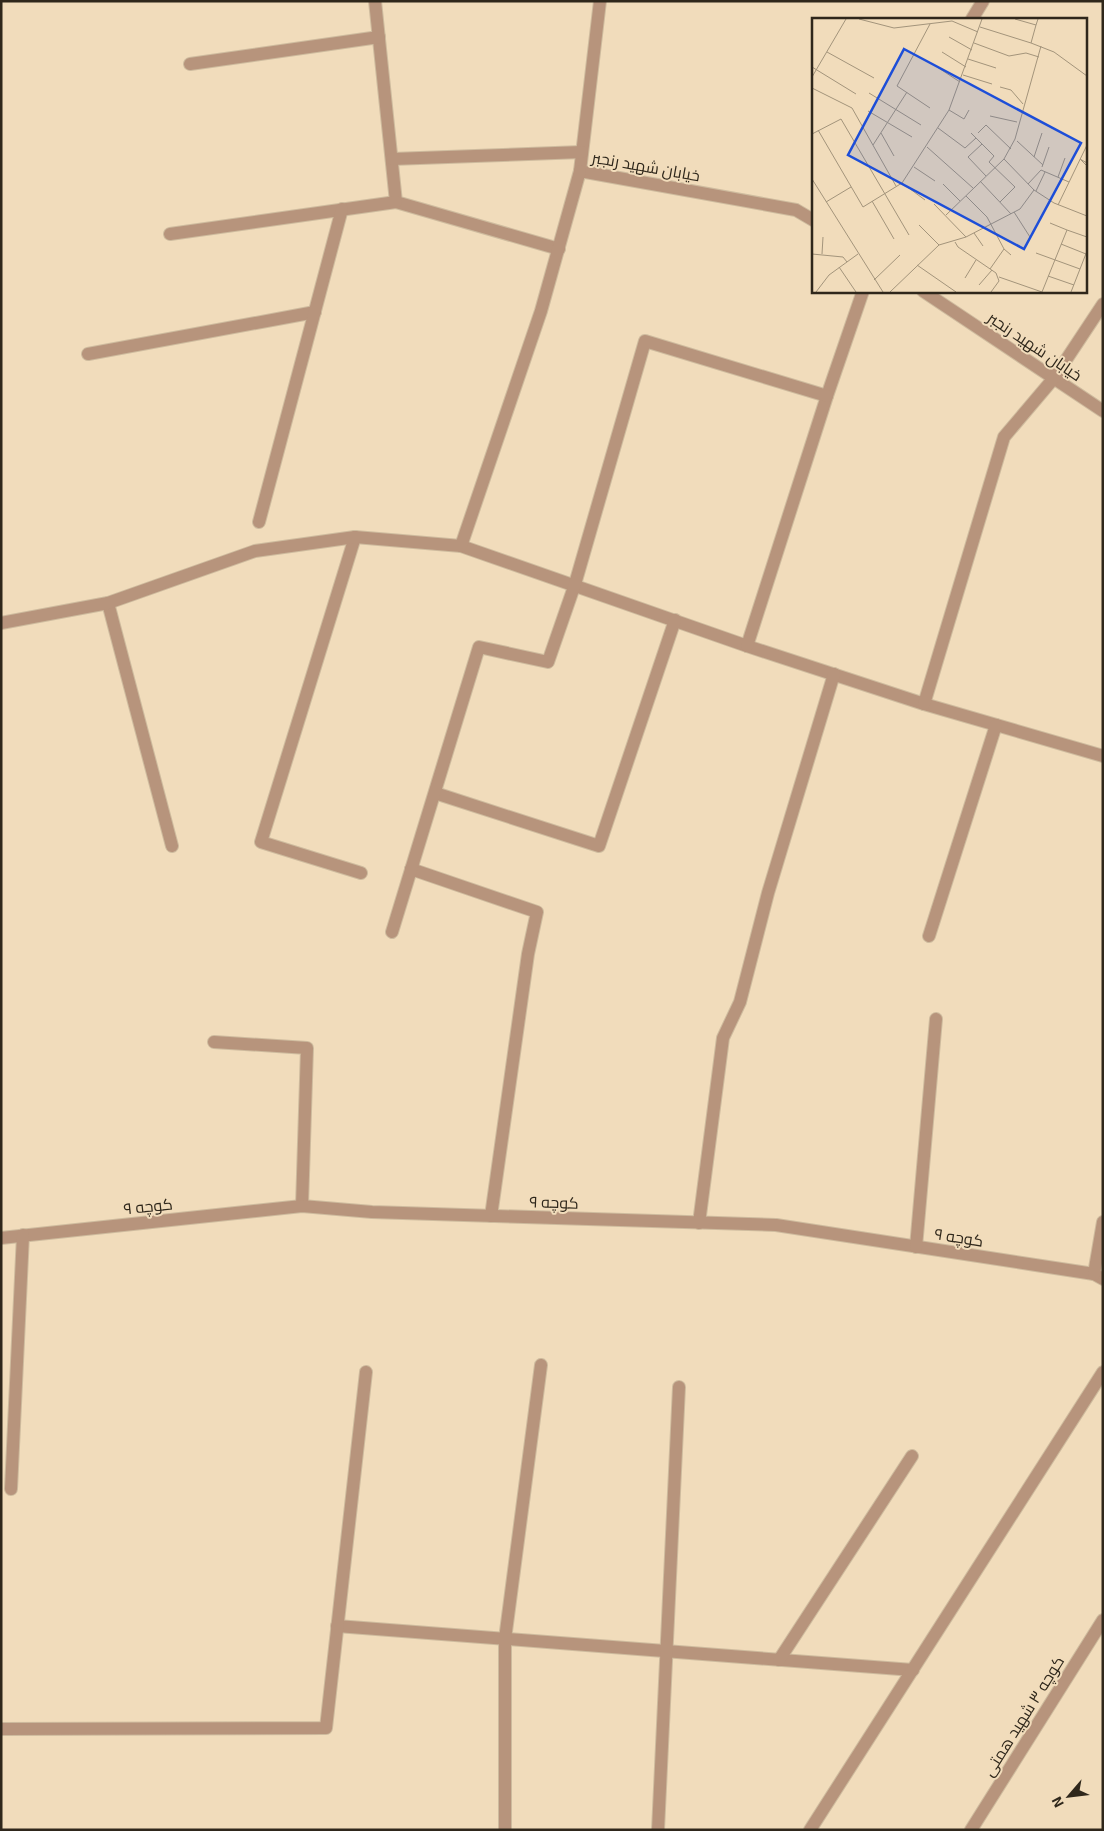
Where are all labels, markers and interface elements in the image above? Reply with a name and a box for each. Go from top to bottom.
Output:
inset map [812,18,1086,292]
street label: خیابان شهید رنجبر [588,142,703,190]
street label: خیابان شهید رنجبر [980,302,1089,389]
street label: کوچه ۹ [529,1186,579,1218]
street label: کوچه ۹ [122,1189,174,1223]
street label: کوچه ۹ [932,1218,986,1256]
street label: کوچه ۳ شهید همتی [974,1649,1072,1783]
north arrow [1044,1771,1094,1821]
text: N [1044,1792,1071,1812]

